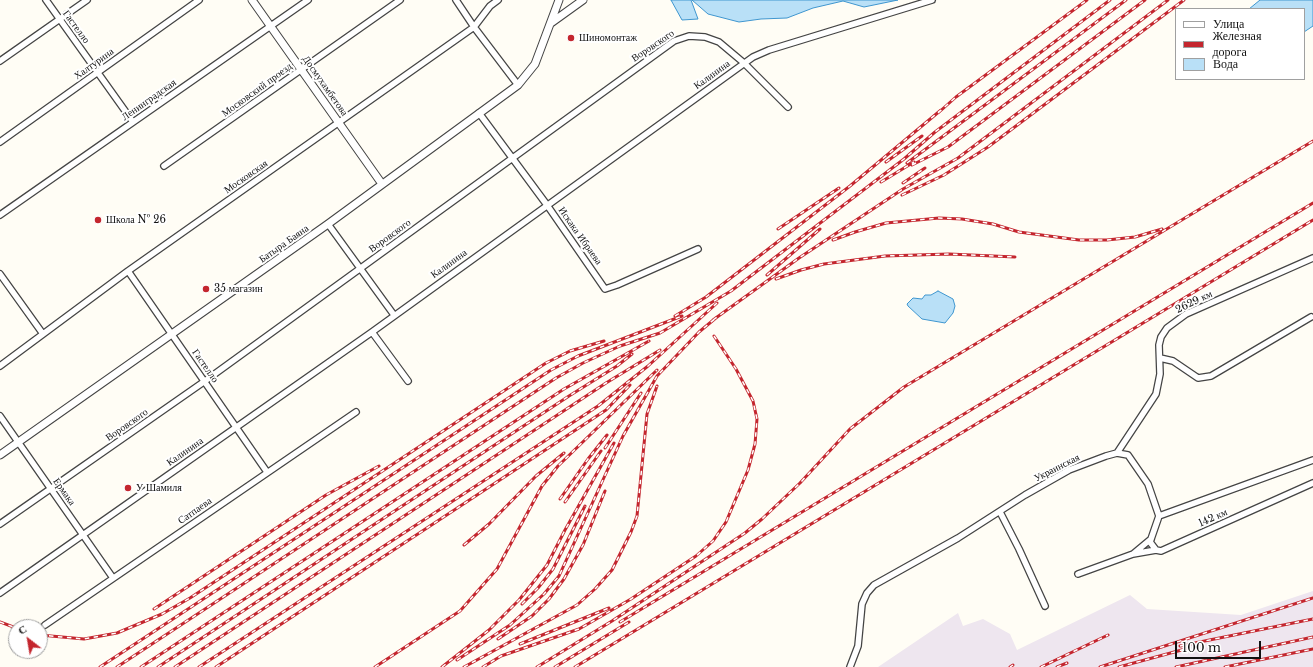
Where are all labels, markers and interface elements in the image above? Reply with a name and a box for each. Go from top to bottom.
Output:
street label: Гастелло [60,8,92,46]
legend [1175,8,1305,80]
text: Улица [1213,16,1244,31]
street label: Воровского [629,27,677,65]
text: Железная дорога [1212,28,1261,59]
place label: Шиномонтаж [579,32,637,44]
marker: Шиномонтаж [566,33,576,43]
street label: Халтурина [72,46,116,82]
street label: Досмухамбетова [300,53,350,119]
text: Вода [1213,56,1238,71]
street label: Калинина [692,58,732,92]
street label: Московский проезд [219,60,295,120]
street label: Ленинградская [119,77,179,123]
street label: Московская [222,158,270,196]
street label: Искака Ибраева [556,205,604,267]
place label: Школа № 26 [106,214,166,226]
marker: Школа № 26 [93,215,103,225]
street label: Воровского [367,217,413,255]
street label: Батыра Баяна [257,222,311,266]
street label: Калинина [429,247,469,281]
place label: 35 магазин [214,283,263,295]
marker: 35 магазин [201,284,211,294]
street label: 2629 км [1174,288,1214,316]
street label: Гастелло [189,347,221,385]
street label: Воровского [103,406,151,444]
street label: Калинина [164,435,206,469]
street label: Украинская [1032,451,1082,485]
street label: Ермака [50,476,78,508]
place label: У Шамиля [136,482,182,494]
marker: У Шамиля [123,483,133,493]
street label: Сатпаева [176,495,214,527]
street label: 142 км [1197,506,1229,530]
north arrow [8,619,48,659]
text: С [15,622,29,638]
scale bar [1177,633,1263,659]
text: 100 m [1182,640,1221,655]

